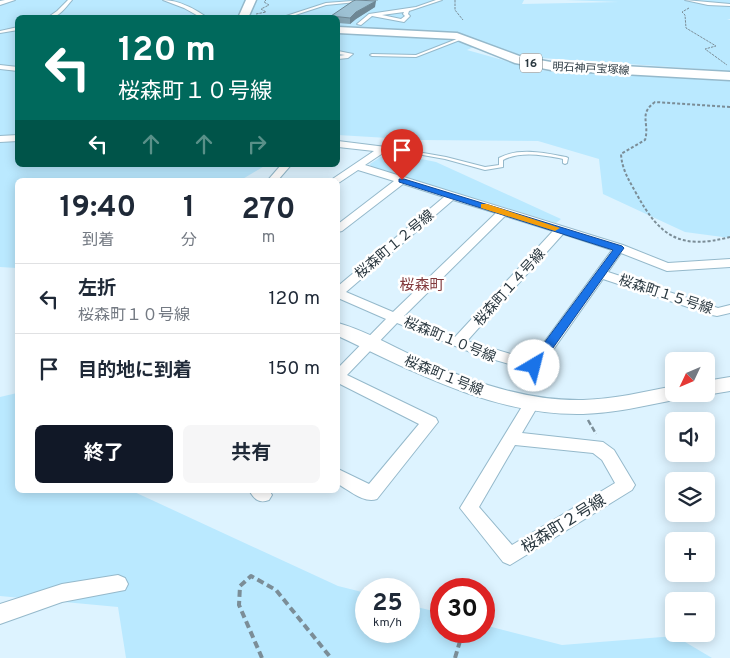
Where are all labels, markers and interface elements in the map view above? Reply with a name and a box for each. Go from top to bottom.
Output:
text: 120 m [118,29,216,73]
icon: left [35,35,100,100]
road number: 16 [520,54,542,72]
street label: 明石神戸宝塚線 [552,60,630,78]
text: 桜森町１０号線 [118,79,272,106]
pin [381,129,423,180]
icon: left [84,130,112,158]
icon: ahead [137,130,165,158]
icon: ahead [190,130,218,158]
icon: right [243,130,271,158]
icon: arrive [388,136,416,164]
text: 19:40 [60,190,136,227]
text: 1 [183,190,195,227]
text: 270 [241,192,295,229]
street label: 桜森町１２号線 [352,207,438,283]
text: m [262,228,275,248]
text: 到着 [82,231,114,251]
text: 分 [181,231,197,251]
street label: 桜森町１４号線 [471,246,549,330]
street label: 桜森町１５号線 [616,272,715,319]
text: 左折 [78,277,116,301]
district label: 桜森町 [399,277,445,296]
icon: left [35,285,63,313]
text: 120 m [269,287,320,311]
text: 桜森町１０号線 [78,306,190,326]
street label: 桜森町１０号線 [401,314,498,367]
position arrow [507,339,559,391]
north arrow [665,352,715,402]
map controls [665,352,715,642]
street label: 桜森町１号線 [401,353,486,400]
icon: arrive [35,355,63,383]
text: 150 m [268,357,320,381]
text: 目的地に到着 [78,359,192,383]
button: sound [665,412,715,462]
button: 終了 [35,425,173,483]
button: 共有 [183,425,320,483]
button: layers [665,472,715,522]
street label: 桜森町２号線 [518,491,610,559]
button: + [665,532,715,582]
speed limit sign: 30 [430,578,495,643]
text: 25 [372,588,403,620]
button: − [665,592,715,642]
text: km/h [373,615,402,631]

